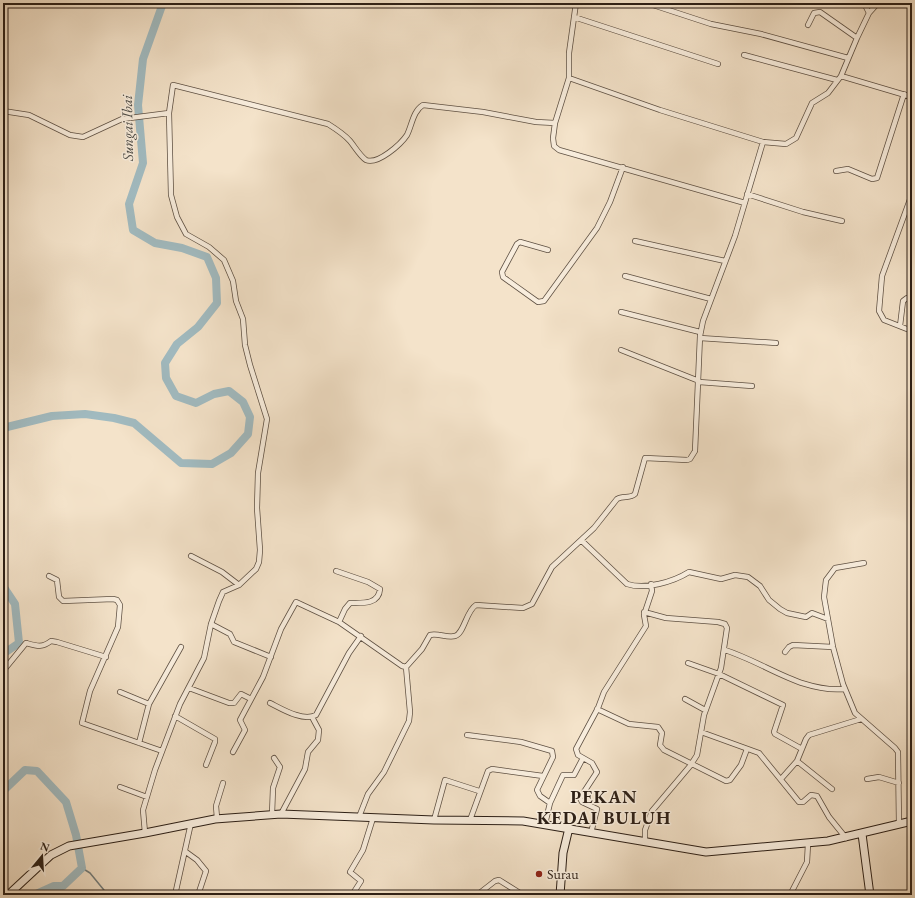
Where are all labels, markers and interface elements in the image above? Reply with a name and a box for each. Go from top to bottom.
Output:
water label: Sungai Ibai [117,94,137,162]
district label: PEKAN KEDAI BULUH [537,785,671,829]
north arrow [22,836,62,876]
text: N [39,838,52,855]
place label: Surau [547,865,579,883]
marker: Surau [534,869,544,879]

